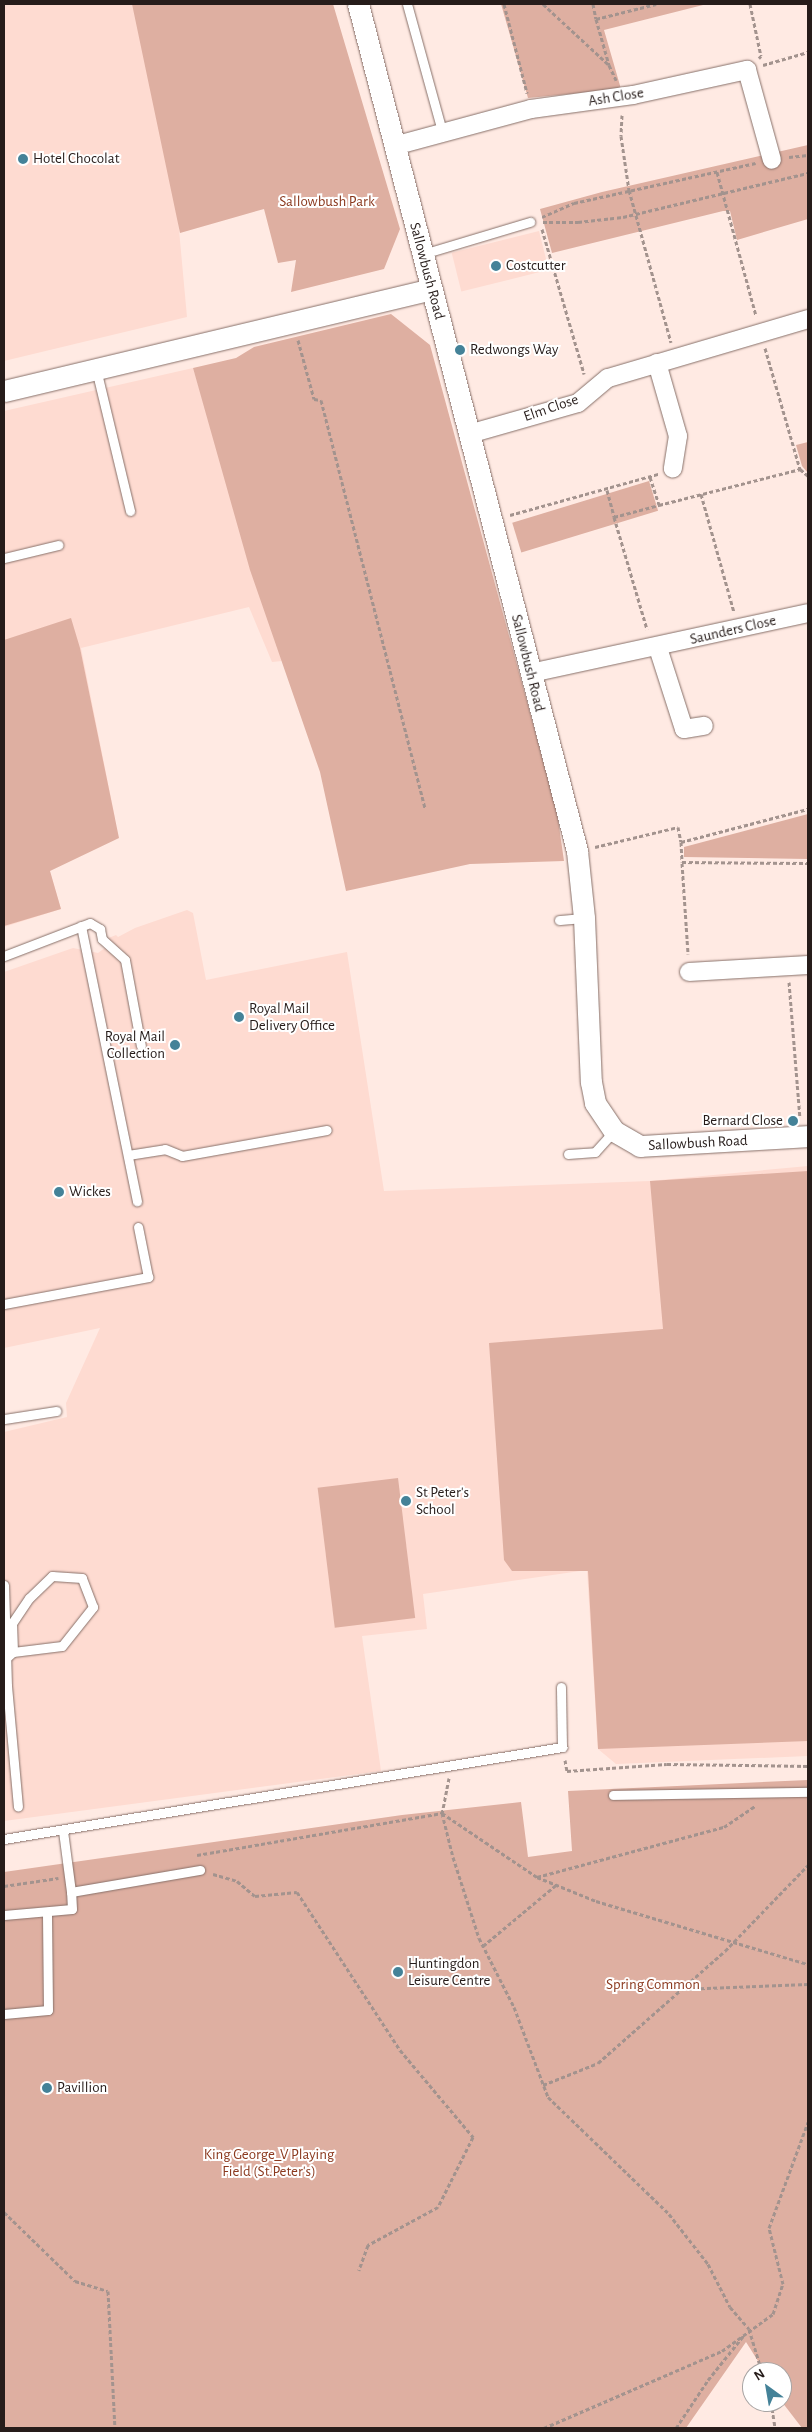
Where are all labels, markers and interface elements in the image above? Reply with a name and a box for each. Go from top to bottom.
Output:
street label: Ash Close [587,84,645,110]
place label: Hotel Chocolat [33,150,120,168]
marker: Hotel Chocolat [17,153,29,165]
park label: Sallowbush Park [279,193,375,211]
street label: Sallowbush Road [405,221,449,321]
place label: Costcutter [506,257,566,275]
marker: Costcutter [490,260,502,272]
place label: Redwongs Way [470,341,558,359]
marker: Redwongs Way [454,344,466,356]
street label: Elm Close [521,390,581,426]
street label: Saunders Close [688,611,778,649]
street label: Sallowbush Road [507,613,549,713]
place label: Royal Mail Delivery Office [249,999,335,1034]
marker: Royal Mail Delivery Office [233,1011,245,1023]
place label: Royal Mail Collection [105,1027,165,1062]
marker: Royal Mail Collection [169,1039,181,1051]
place label: Bernard Close [702,1112,783,1130]
marker: Bernard Close [787,1115,799,1127]
street label: Sallowbush Road [648,1131,748,1155]
place label: Wickes [69,1183,111,1201]
marker: Wickes [53,1186,65,1198]
place label: St Peter's School [416,1483,469,1518]
marker: St Peter's School [400,1495,412,1507]
place label: Huntingdon Leisure Centre [408,1954,491,1989]
marker: Huntingdon Leisure Centre [392,1966,404,1978]
park label: Spring Common [606,1976,700,1994]
place label: Pavillion [57,2079,107,2097]
marker: Pavillion [41,2082,53,2094]
park label: King George_V Playing Field (St.Peter's) [204,2145,334,2180]
north arrow [742,2362,792,2412]
text: N [752,2367,767,2384]

